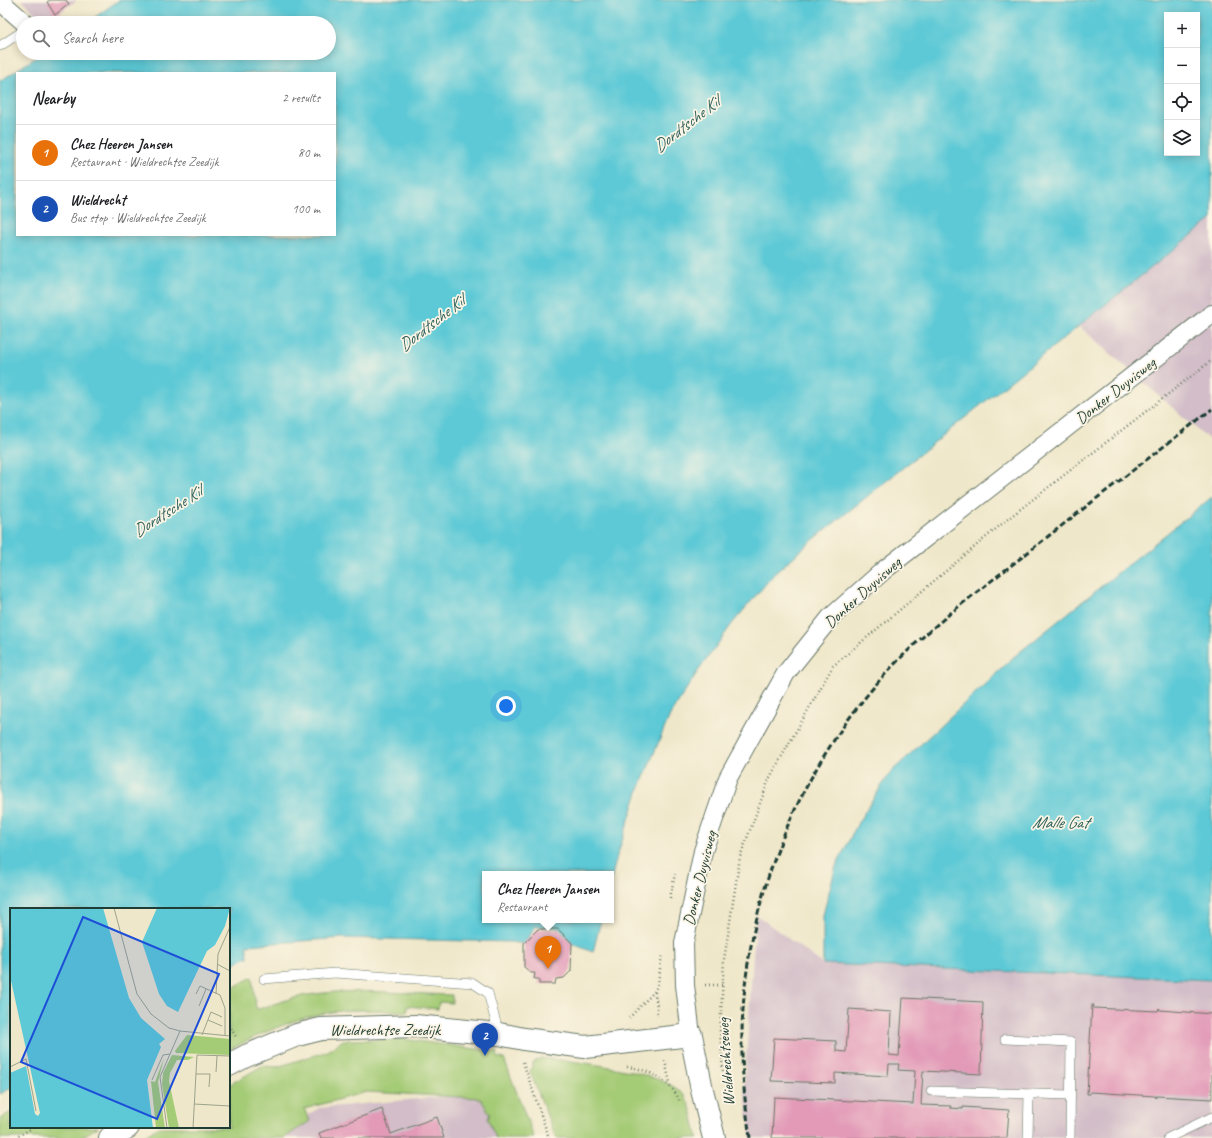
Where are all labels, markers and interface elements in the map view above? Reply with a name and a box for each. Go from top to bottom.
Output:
map controls [1164,12,1200,156]
button: + [1164,12,1200,48]
search box [16,16,336,60]
icon: search [30,27,52,49]
text: Search here [62,29,123,48]
button: − [1164,48,1200,84]
button: locate [1164,84,1200,120]
text: Nearby [32,88,75,109]
water label: Dordtsche Kil [649,88,728,157]
text: 2 results [282,90,320,106]
button: layers [1164,120,1200,156]
text: Chez Heeren Jansen [70,135,172,154]
text: 1 [42,145,48,161]
text: 80 m [298,145,320,161]
text: Restaurant · Wieldrechtse Zeedijk [70,154,219,170]
text: Wieldrecht [70,191,126,210]
text: 2 [42,201,48,217]
text: 100 m [292,201,320,217]
text: Bus stop · Wieldrechtse Zeedijk [70,210,206,226]
water label: Dordtsche Kil [394,287,473,356]
street label: Donker Duyvisweg [1071,352,1161,428]
water label: Dordtsche Kil [129,478,211,541]
street label: Donker Duyvisweg [820,552,906,632]
your location [496,696,516,716]
water label: Malle Gat [1032,812,1092,833]
street label: Donker Duyvisweg [679,828,722,927]
popup [482,871,614,923]
text: Chez Heeren Jansen [497,880,599,899]
text: Restaurant [497,899,547,915]
inset map [10,908,230,1128]
pin: 1 [535,936,561,969]
street label: Wieldrechtseweg [713,1016,739,1107]
street label: Wieldrechtse Zeedijk [330,1020,441,1040]
pin: 2 [472,1023,498,1056]

